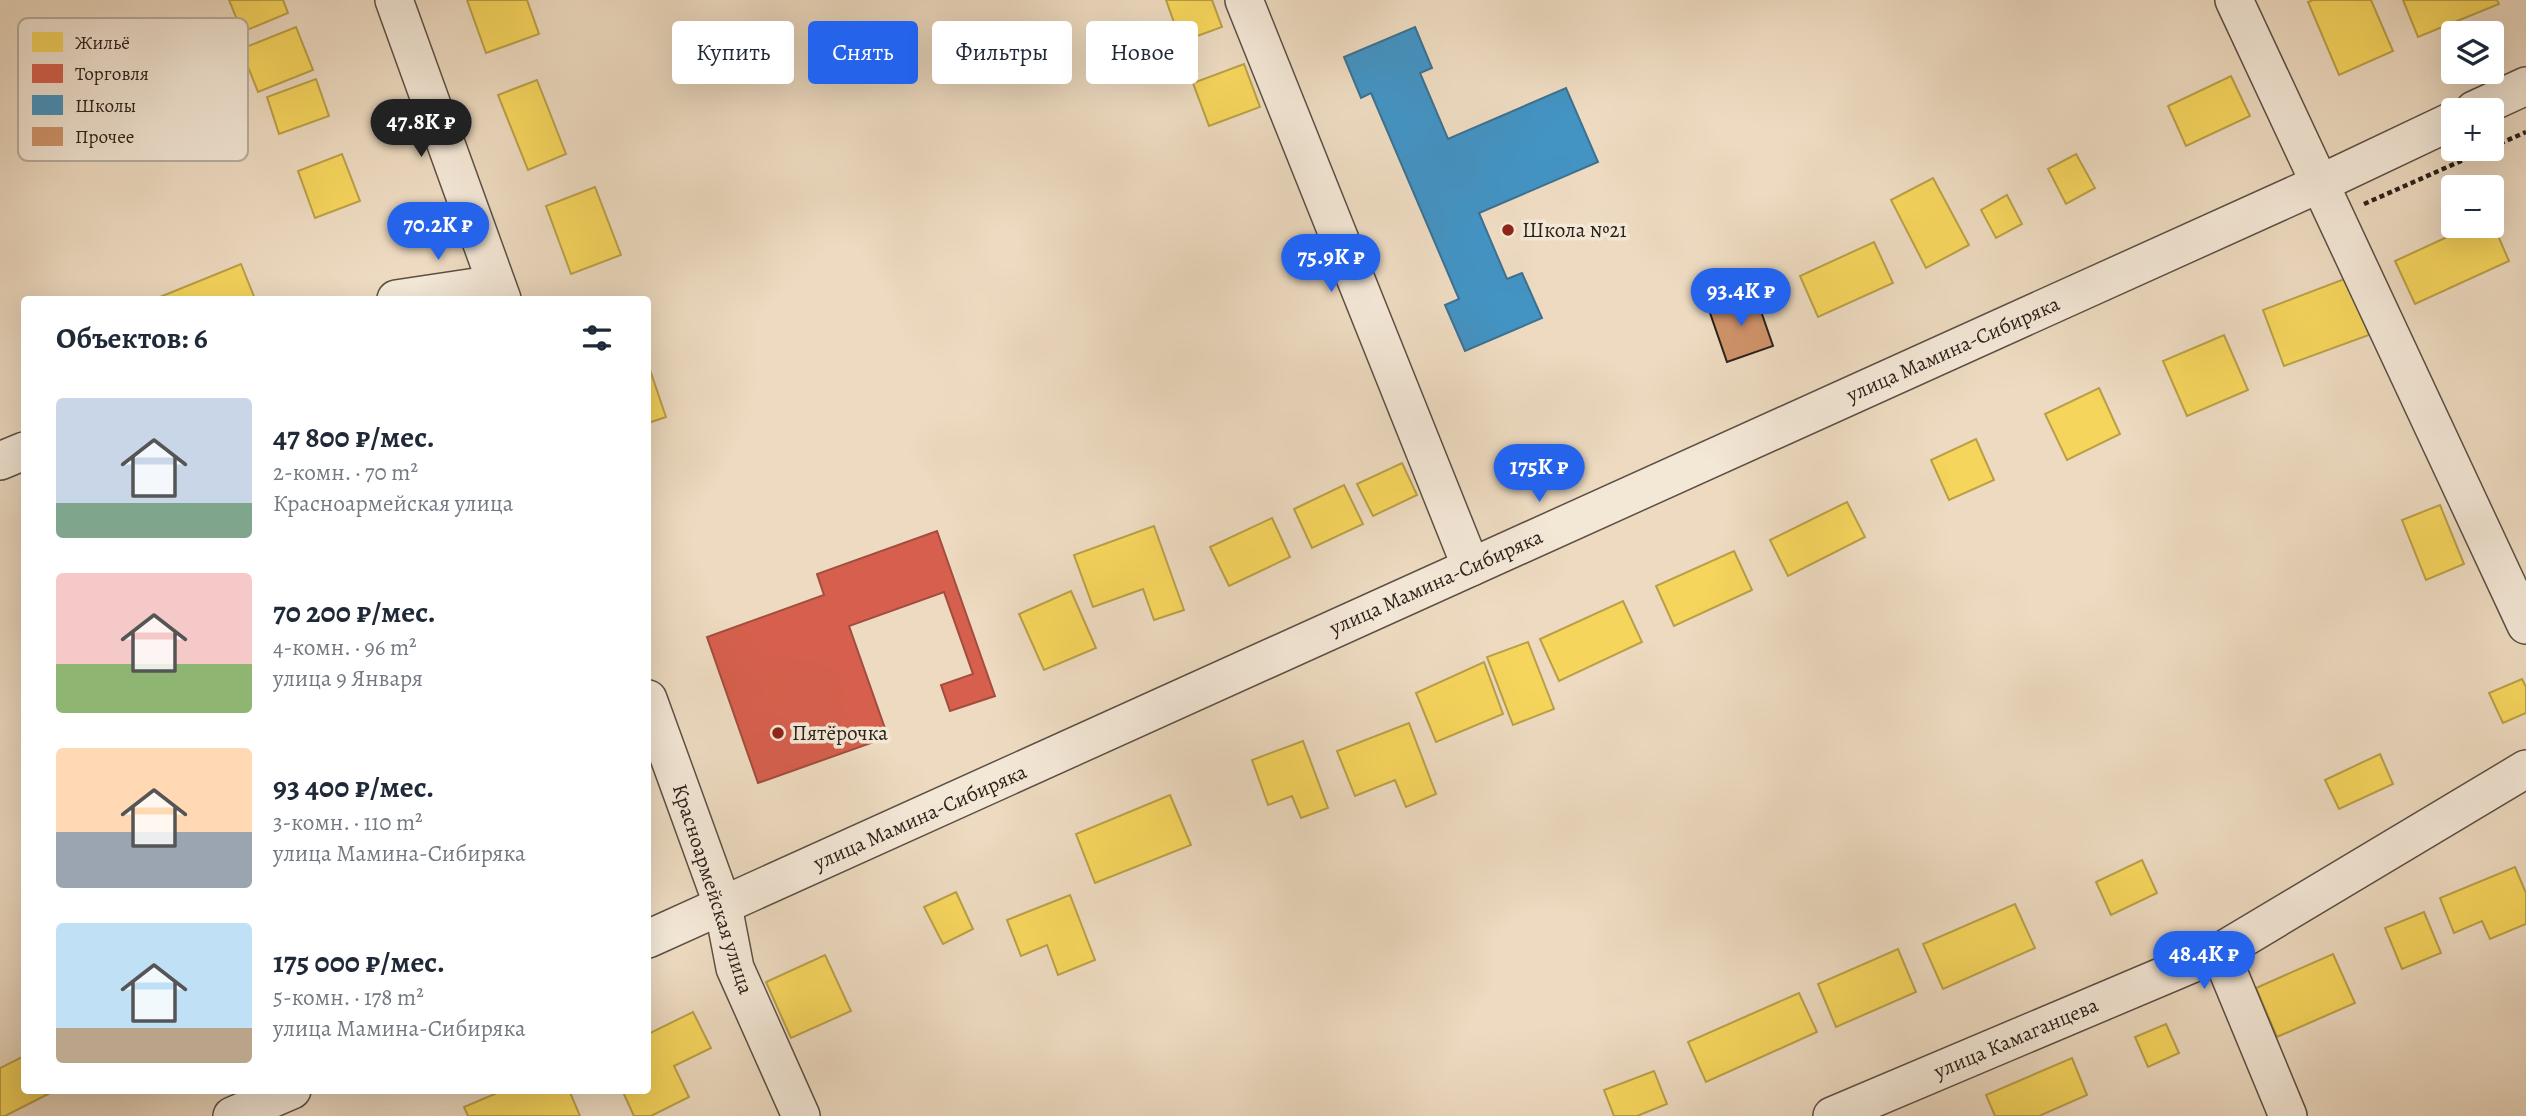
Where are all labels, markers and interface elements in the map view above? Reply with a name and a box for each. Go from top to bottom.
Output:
legend [18,18,248,161]
chip: Купить [672,21,794,84]
chip: Снять [808,21,918,84]
chip: Фильтры [932,21,1072,84]
chip: Новое [1086,21,1198,84]
map controls [2441,21,2504,238]
button: layers [2441,21,2504,84]
text: Жильё [75,30,130,56]
text: Торговля [75,61,149,87]
text: Школы [75,93,136,119]
button: + [2441,98,2504,161]
pin: 47.8K ₽ [356,100,486,159]
text: 47.8K ₽ [387,106,455,137]
text: Прочее [75,124,135,150]
button: − [2441,175,2504,238]
pin: 70.2K ₽ [373,202,503,262]
text: 70.2K ₽ [403,209,473,240]
place label: Школа №21 [1522,216,1627,244]
marker: Школа №21 [1500,222,1516,238]
pin: 75.9K ₽ [1266,234,1396,294]
text: 75.9K ₽ [1297,241,1365,272]
pin: 93.4K ₽ [1676,268,1806,328]
text: 93.4K ₽ [1707,275,1775,306]
street label: улица Мамина-Сибиряка [1841,289,2064,409]
text: Объектов: 6 [56,318,208,358]
icon: filters [578,319,616,357]
text: 47 800 ₽/мес. [273,417,435,457]
icon: home [112,426,196,510]
pin: 175K ₽ [1482,444,1596,504]
text: 175K ₽ [1510,451,1568,482]
text: 2-комн. · 70 m² [273,457,418,488]
text: Красноармейская улица [273,488,513,519]
street label: улица Мамина-Сибиряка [1324,522,1547,642]
text: 70 200 ₽/мес. [273,592,436,632]
icon: home [112,601,196,685]
text: 4-комн. · 96 m² [273,632,417,663]
text: улица 9 Января [273,663,423,694]
place label: Пятёрочка [792,719,888,747]
marker: Пятёрочка [770,725,786,741]
street label: улица Мамина-Сибиряка [808,757,1031,877]
text: 93 400 ₽/мес. [273,767,434,807]
icon: home [112,776,196,860]
street label: Красноармейская улица [666,780,760,998]
text: 3-комн. · 110 m² [273,807,423,838]
text: улица Мамина-Сибиряка [273,838,526,869]
pin: 48.4K ₽ [2139,932,2269,991]
text: 48.4K ₽ [2169,938,2239,969]
text: 175 000 ₽/мес. [273,942,445,982]
icon: home [112,951,196,1035]
text: 5-комн. · 178 m² [273,982,424,1013]
street label: улица Камаганцева [1929,991,2103,1086]
text: улица Мамина-Сибиряка [273,1013,526,1044]

